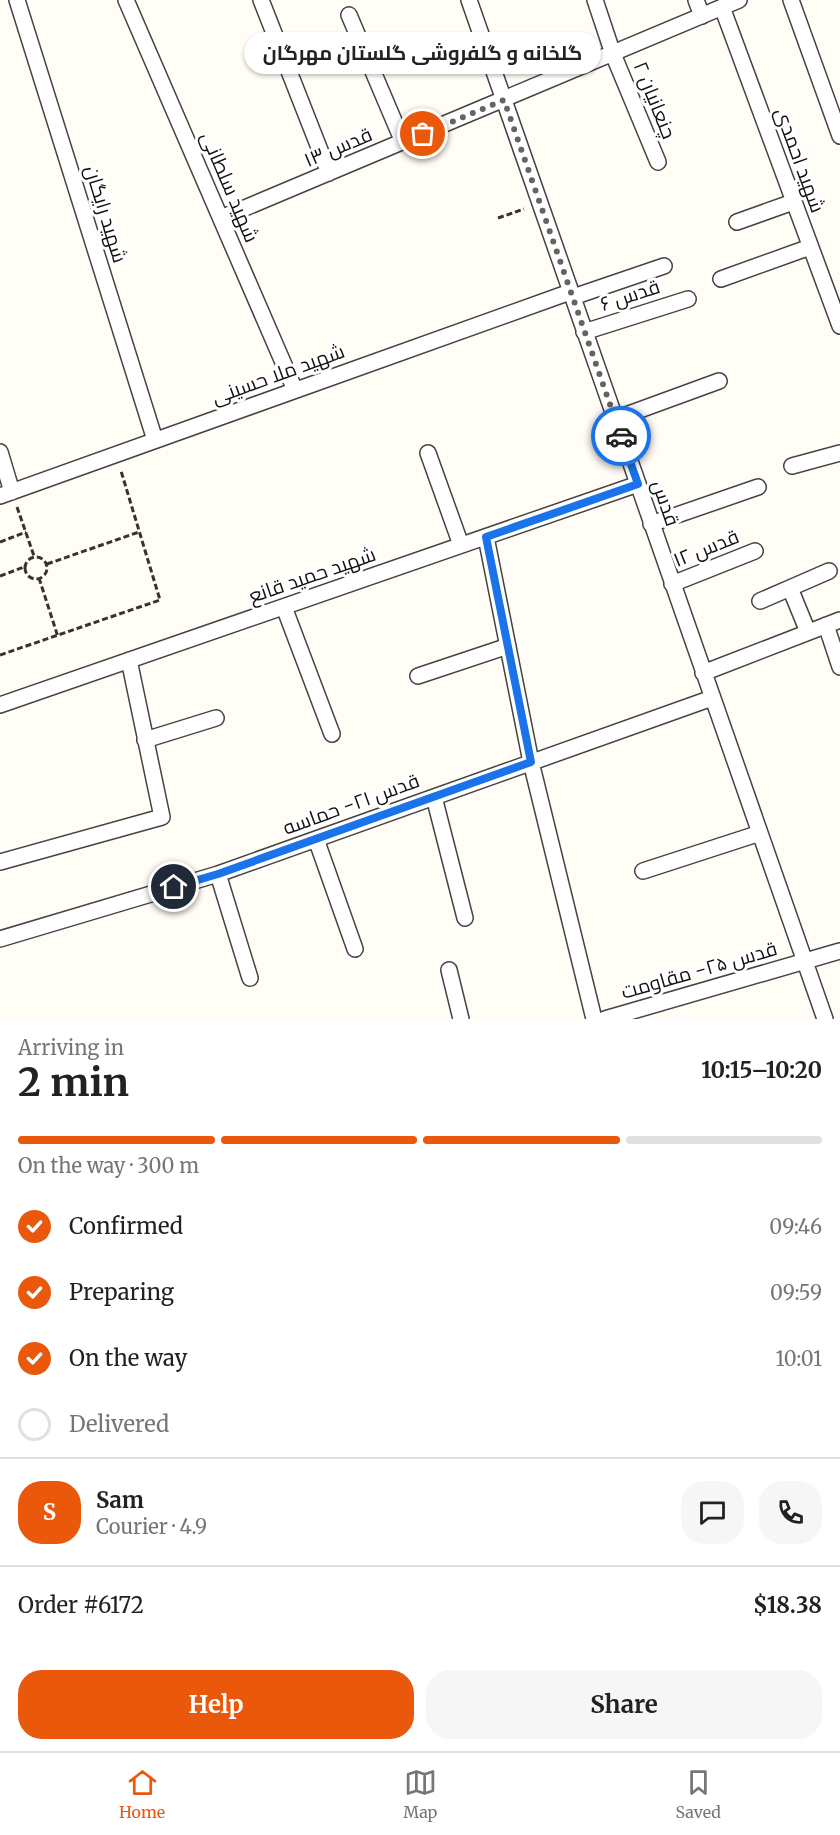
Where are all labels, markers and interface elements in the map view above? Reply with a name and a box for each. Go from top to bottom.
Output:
callout: گلخانه و گلفروشی گلستان مهرگان [244,32,602,74]
text: گلخانه و گلفروشی گلستان مهرگان [263,40,582,65]
street label: چنعانیان ۲ [628,57,682,143]
street label: شهید احمدی [769,104,831,216]
pin [397,108,448,159]
icon: bag [406,117,439,150]
street label: قدس ۱۳ [300,121,376,173]
street label: شهید سلطانی [195,128,265,246]
street label: شهید رایگان [79,162,133,266]
street label: قدس ۶ [597,273,663,317]
street label: شهید ملا حسینی [208,338,348,410]
courier [591,406,651,466]
icon: car [605,420,638,453]
street label: قدس [646,477,686,529]
street label: قدس ۱۲ [669,523,743,573]
street label: شهید حمید قانع [245,541,379,610]
street label: قدس ۲۱- حماسه [279,767,423,841]
pin [148,861,199,912]
icon: home [157,870,190,903]
street label: قدس ۲۵- مقاومت [618,935,780,1005]
text: Arriving in [18,1035,124,1060]
text: 10:15–10:20 [701,1056,822,1084]
text: 2 min [18,1058,129,1107]
text: On the way · 300 m [18,1153,199,1178]
icon: check [18,1210,51,1243]
text: Confirmed [69,1212,183,1240]
text: 09:46 [769,1214,822,1239]
icon: check [18,1276,51,1309]
text: Preparing [69,1278,174,1306]
text: 09:59 [770,1280,822,1305]
icon: check [18,1342,51,1375]
text: On the way [69,1344,187,1372]
text: 10:01 [776,1346,822,1371]
text: Delivered [69,1410,169,1438]
button: chat [681,1481,744,1544]
button: phone [759,1481,822,1544]
text: Sam [96,1486,144,1514]
text: S [43,1498,56,1526]
text: Courier · 4.9 [96,1514,207,1539]
text: Order #6172 [18,1591,144,1619]
text: $18.38 [753,1591,822,1619]
button: Help [18,1670,414,1739]
button: Share [426,1670,822,1739]
tab: Home [119,1766,165,1822]
tab: Map [403,1766,437,1822]
tab: Saved [676,1766,721,1822]

